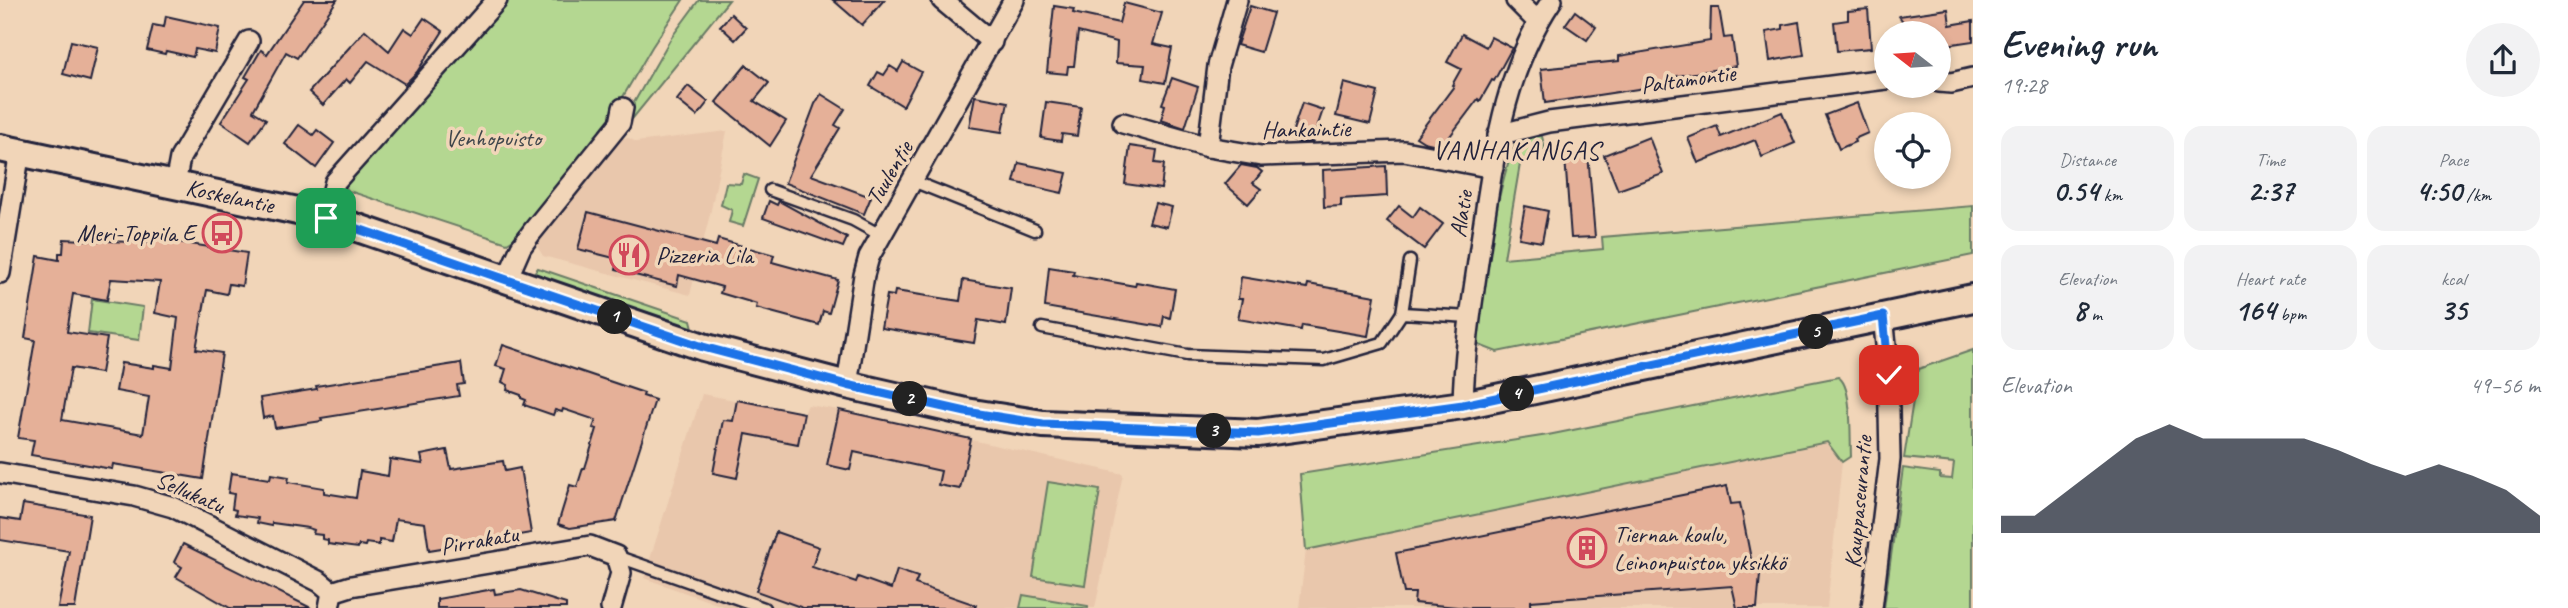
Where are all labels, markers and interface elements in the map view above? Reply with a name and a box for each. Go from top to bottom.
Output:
north arrow [1874,21,1951,98]
map controls [1874,21,1951,189]
text: Evening run [2001,21,2157,68]
button: share [2466,23,2540,97]
street label: Paltamontie [1639,57,1739,100]
text: 19:28 [2001,71,2047,100]
button: locate [1874,112,1951,189]
street label: Hankaintie [1261,113,1353,145]
park label: Venhopuisto [445,123,544,153]
street label: Tuulentie [859,134,920,211]
district label: VANHAKANGAS [1433,134,1605,167]
text: Distance [2059,148,2116,172]
text: Time [2256,148,2285,172]
text: Pace [2439,148,2468,172]
street label: Koskelantie [183,172,279,220]
text: 0.54 [2053,172,2099,210]
text: 2:37 [2247,172,2294,210]
text: 4:50 [2416,172,2462,210]
text: km [2099,183,2122,207]
text: /km [2462,183,2491,207]
street label: Alatie [1443,186,1480,239]
pin [296,188,356,248]
icon: arrive [307,199,345,237]
bus stop icon: Meri-Toppila E [201,212,243,254]
place label: Meri-Toppila E [77,218,198,248]
restaurant icon: Pizzeria Lila [608,234,650,276]
place label: Pizzeria Lila [656,240,755,270]
text: Elevation [2058,267,2117,291]
text: Heart rate [2236,267,2305,291]
text: kcal [2441,267,2466,291]
text: 8 [2073,291,2087,329]
text: 164 [2235,291,2276,329]
text: 35 [2440,291,2467,329]
pin: 1 [598,300,632,334]
text: m [2087,302,2102,326]
text: bpm [2276,302,2306,326]
text: 1 [610,304,619,328]
pin: 5 [1798,314,1834,350]
text: 5 [1811,319,1820,343]
pin [1859,345,1919,405]
icon: check [1870,356,1908,394]
text: Elevation [2001,371,2072,400]
text: 49–56 m [2470,371,2540,400]
pin: 4 [1500,376,1534,412]
text: 4 [1512,381,1521,405]
pin: 2 [892,382,928,416]
text: 2 [905,386,914,410]
pin: 3 [1196,414,1232,448]
text: 3 [1209,418,1218,442]
street label: Kauppaseurantie [1837,432,1879,569]
street label: Sellukatu [151,464,231,521]
street label: Pirrakatu [438,518,522,562]
place label: Tiernan koulu, Leinonpuiston yksikkö [1614,519,1788,577]
building icon: Tiernan koulu, Leinonpuiston yksikkö [1566,527,1608,569]

